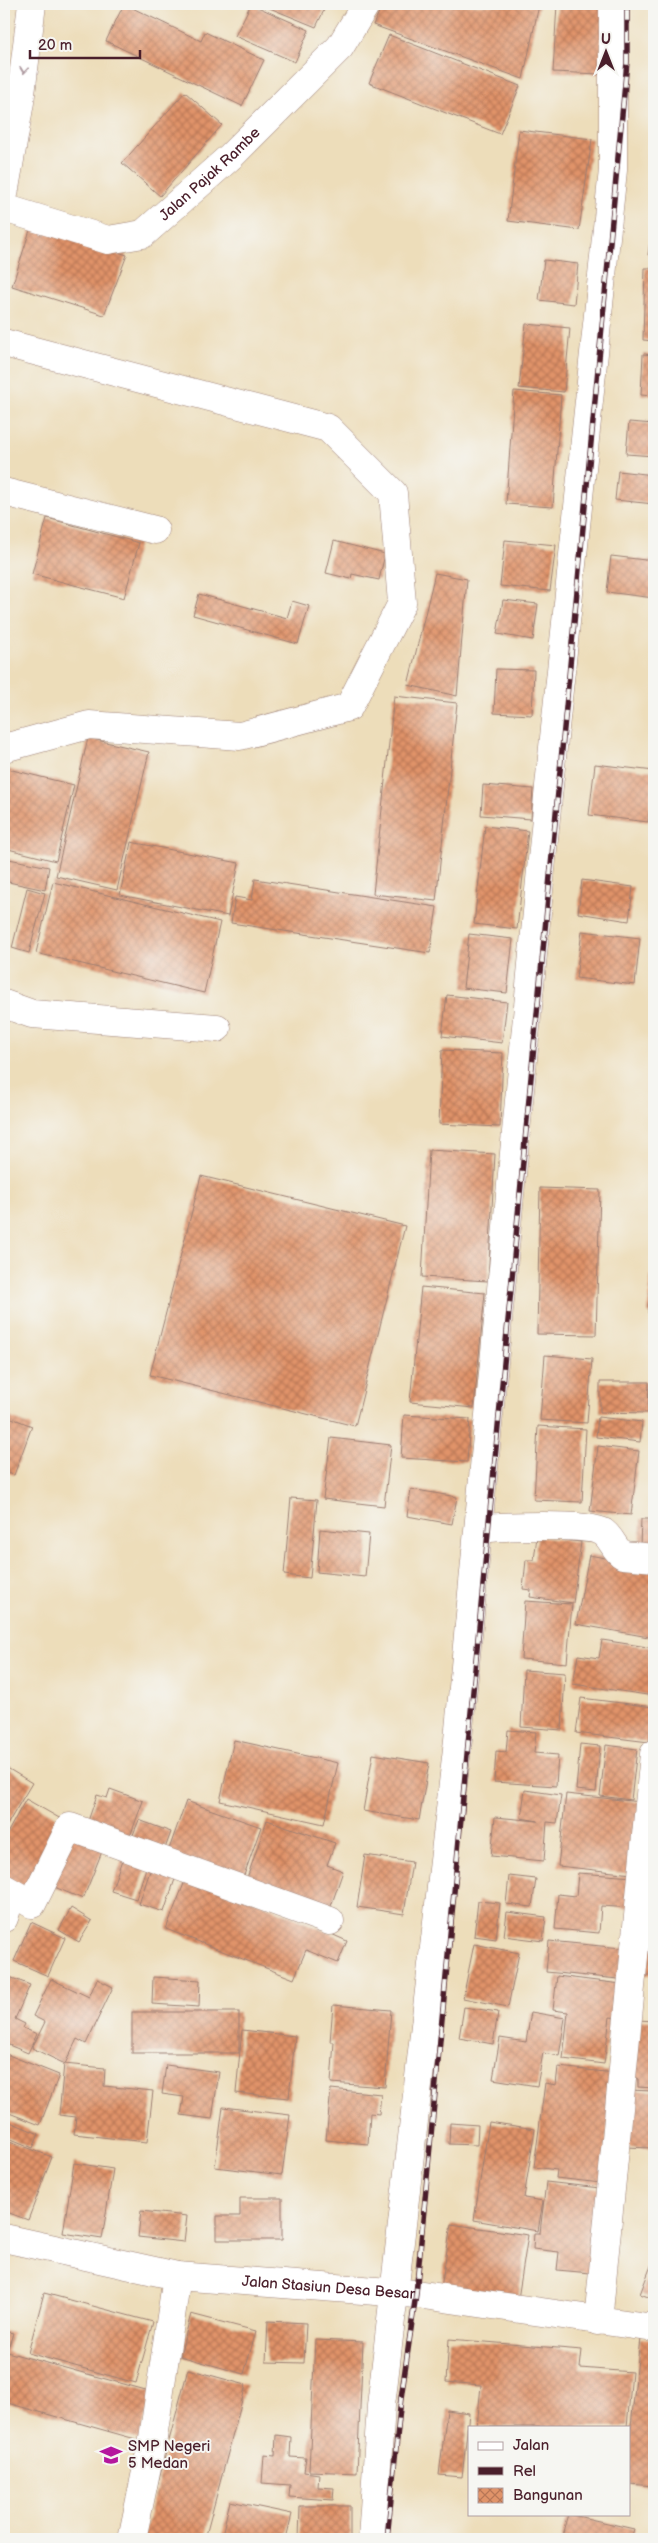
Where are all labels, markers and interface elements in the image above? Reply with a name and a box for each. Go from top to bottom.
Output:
scale bar [30,28,140,60]
north arrow [580,28,630,78]
text: U [601,31,611,48]
text: 20 m [38,36,72,55]
one-way arrow [19,65,29,74]
street label: Jalan Pajak Rambe [155,123,264,225]
street label: Jalan Stasiun Desa Besar [241,2271,416,2303]
legend [468,2426,630,2516]
text: Jalan [513,2436,549,2455]
place label: SMP Negeri 5 Medan [128,2437,210,2473]
school or university icon: SMP Negeri 5 Medan [98,2442,124,2468]
text: Rel [513,2462,536,2481]
text: Bangunan [513,2486,583,2505]

